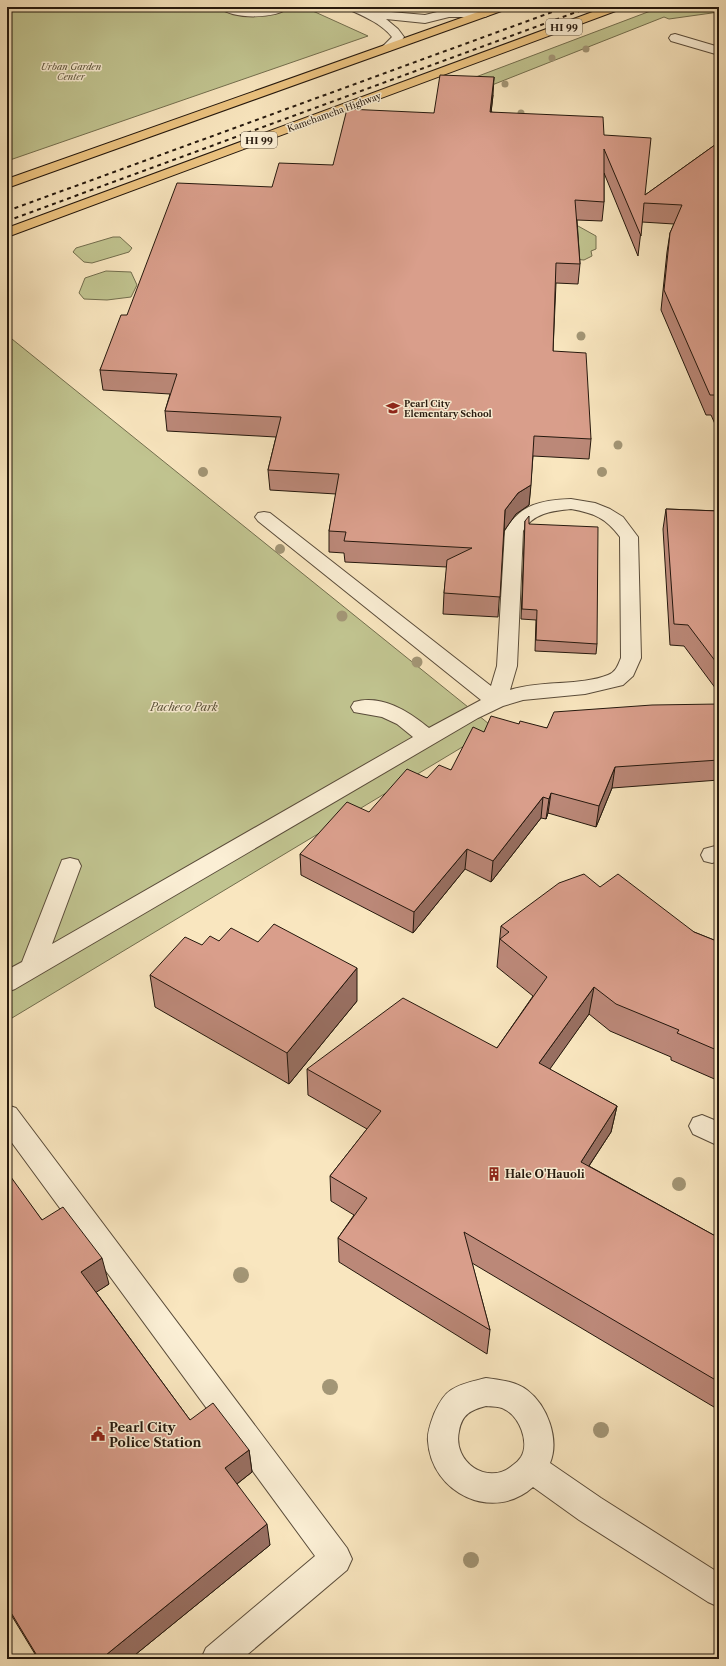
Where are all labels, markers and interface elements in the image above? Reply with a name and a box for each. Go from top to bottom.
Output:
road number: HI 99 [546,19,582,35]
park label: Urban Garden Center [41,61,102,82]
street label: Kamehameha Highway [286,90,383,134]
road number: HI 99 [241,132,277,148]
place label: Pearl City Elementary School [404,398,492,419]
school or university icon: Pearl City Elementary School [385,400,401,416]
park label: Pacheco Park [149,700,218,714]
building icon: Hale O'Hauoli [486,1166,502,1182]
place label: Hale O'Hauoli [505,1167,585,1181]
place label: Pearl City Police Station [109,1419,201,1450]
public building icon: Pearl City Police Station [90,1426,106,1442]

